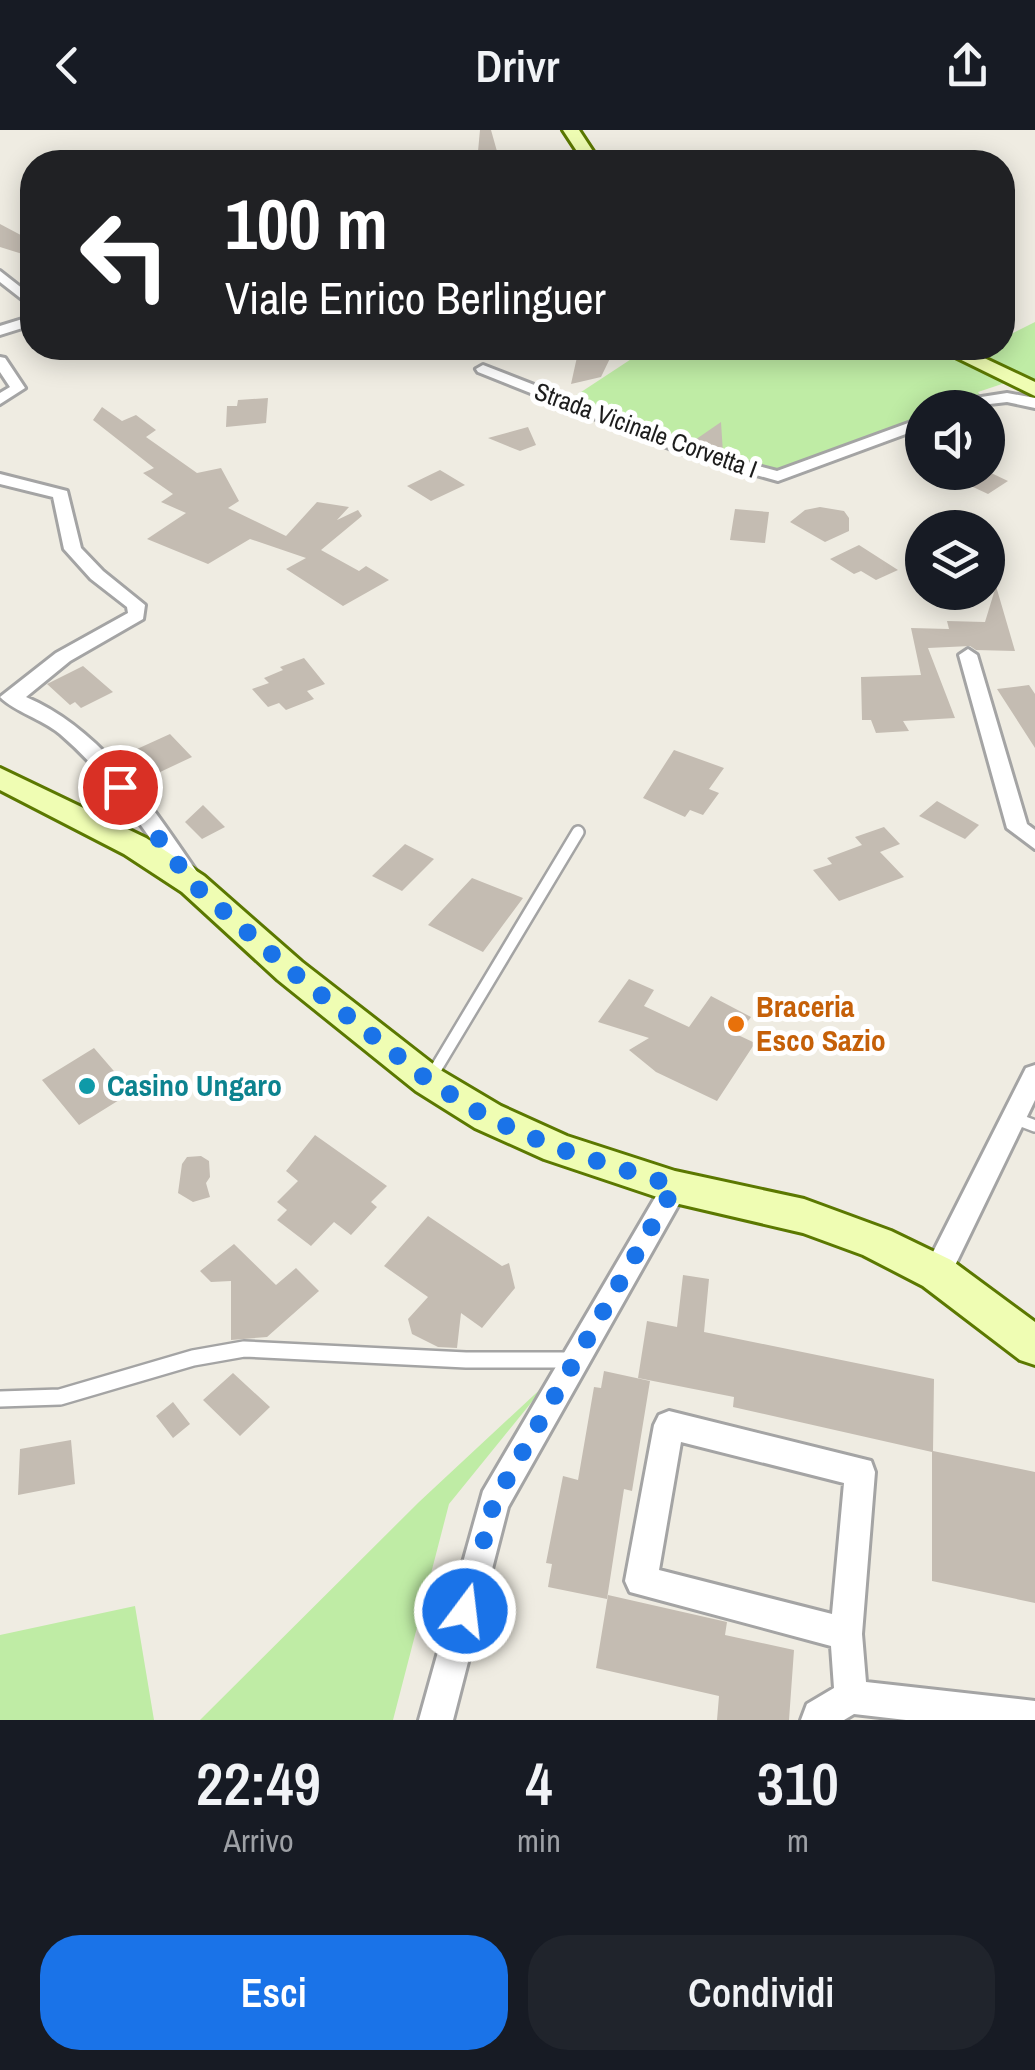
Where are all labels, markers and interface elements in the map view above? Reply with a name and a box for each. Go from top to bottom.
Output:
text: Drivr [476,35,559,96]
icon: back [40,38,95,93]
icon: share [940,38,995,93]
text: 100 m [225,177,388,271]
icon: left [60,190,190,320]
text: Viale Enrico Berlinguer [225,267,606,328]
street label: Strada Vicinale Corvetta I [530,374,762,486]
map controls [905,390,1005,610]
button: sound [905,390,1005,490]
button: layers [905,510,1005,610]
pin [78,745,163,830]
icon: arrive [93,760,148,815]
place label: Braceria Esco Sazio [756,986,886,1060]
marker: Braceria Esco Sazio [725,1013,747,1035]
place label: Casino Ungaro [107,1065,282,1105]
marker: Casino Ungaro [76,1075,98,1097]
position arrow [413,1559,517,1663]
text: 22:49 [196,1743,321,1824]
text: 4 [525,1743,553,1824]
text: 310 [757,1743,839,1824]
text: Arrivo [224,1819,294,1862]
text: min [517,1819,561,1862]
text: m [787,1819,809,1862]
button: Esci [40,1935,508,2050]
button: Condividi [528,1935,995,2050]

